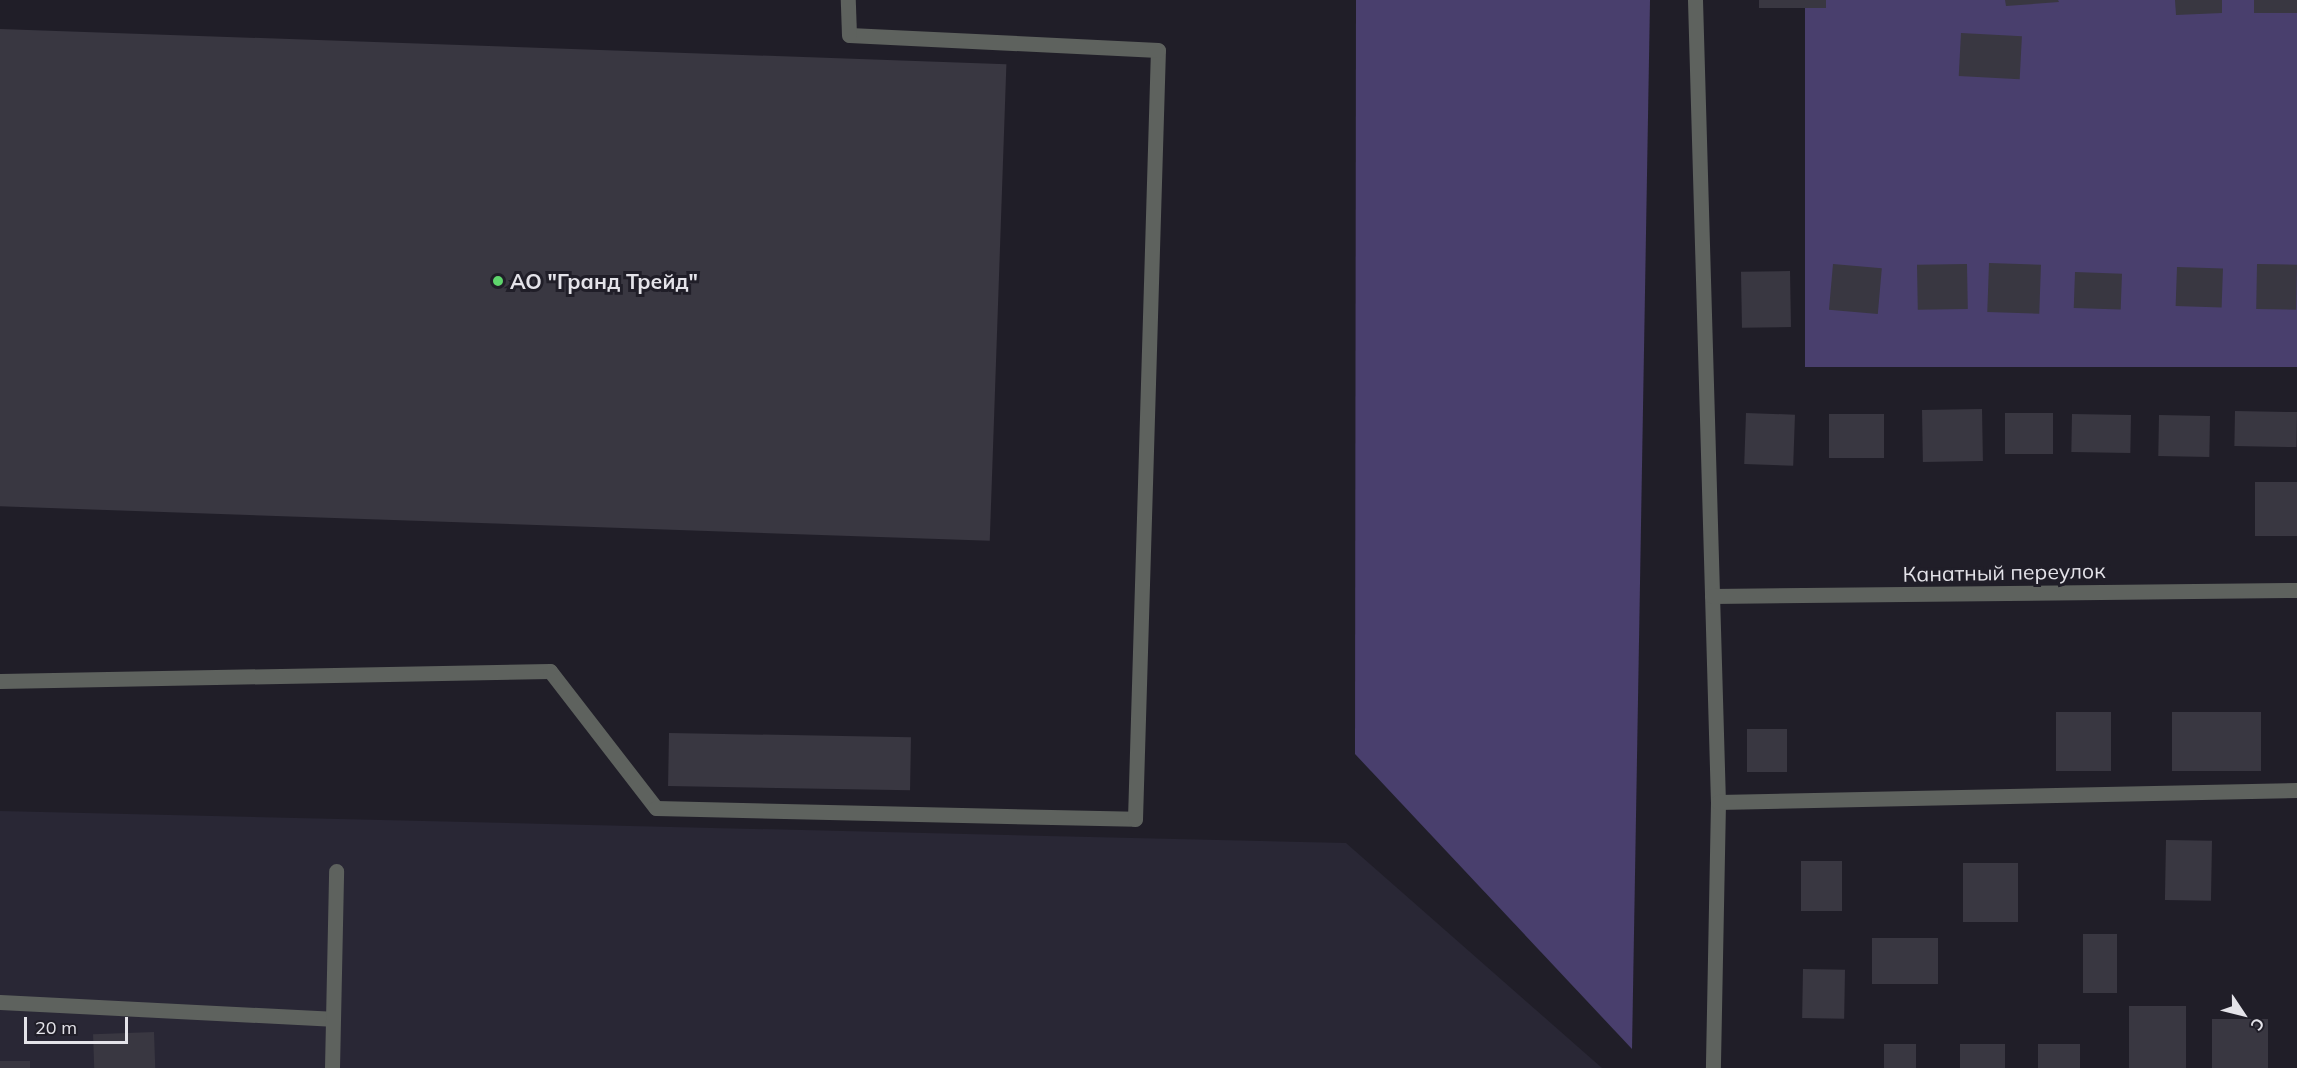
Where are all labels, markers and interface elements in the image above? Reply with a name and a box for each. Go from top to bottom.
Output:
place label: АО "Гранд Трейд" [510,268,698,294]
marker: АО "Гранд Трейд" [491,274,505,288]
street label: Канатный переулок [1902,558,2106,586]
north arrow [2213,984,2273,1044]
scale bar [27,1005,130,1043]
text: С [2246,1014,2269,1035]
text: 20 m [35,1016,77,1039]

